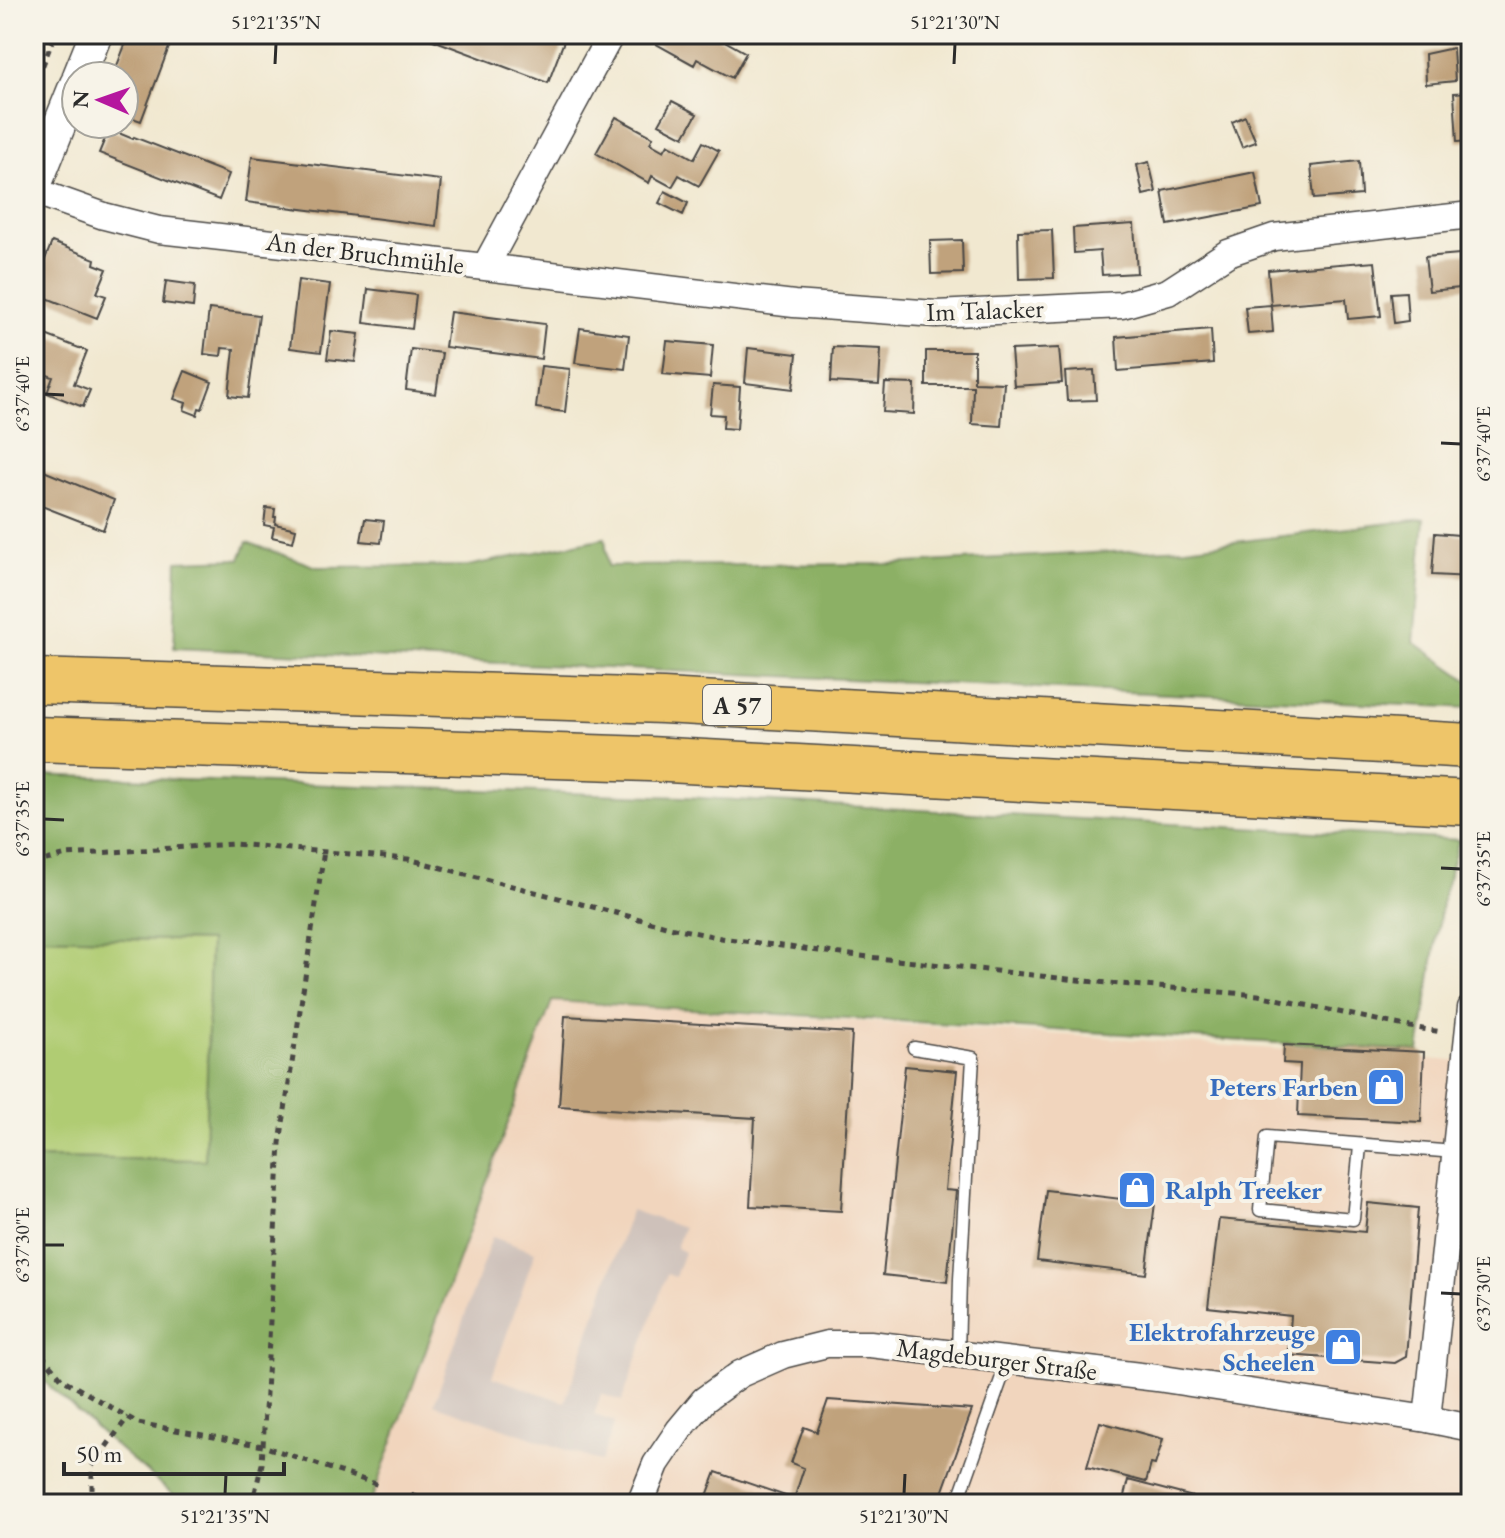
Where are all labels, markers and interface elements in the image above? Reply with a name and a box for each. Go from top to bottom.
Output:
text: 51°21'35"N [231,9,321,35]
text: 51°21'30"N [910,9,1000,35]
north arrow [60,60,140,140]
text: N [66,90,95,109]
street label: An der Bruchmühle [263,224,466,282]
street label: Im Talacker [926,291,1045,329]
text: 6°37'40"E [9,356,35,432]
text: 6°37'40"E [1470,406,1496,482]
road number: A 57 [703,685,771,725]
text: 6°37'35"E [9,781,35,857]
text: 6°37'35"E [1470,831,1496,907]
shop icon: Peters Farben [1365,1066,1407,1108]
place label: Peters Farben [1210,1070,1358,1104]
shop icon: Ralph Treeker [1116,1169,1158,1211]
place label: Ralph Treeker [1165,1173,1322,1207]
text: 6°37'30"E [9,1207,35,1283]
text: 6°37'30"E [1470,1256,1496,1332]
place label: Elektrofahrzeuge Scheelen [1129,1315,1315,1379]
shop icon: Elektrofahrzeuge Scheelen [1322,1326,1364,1368]
street label: Magdeburger Straße [895,1330,1099,1388]
scale bar [64,1426,284,1476]
text: 50 m [76,1438,123,1469]
text: 51°21'35"N [180,1503,270,1529]
text: 51°21'30"N [859,1503,949,1529]

